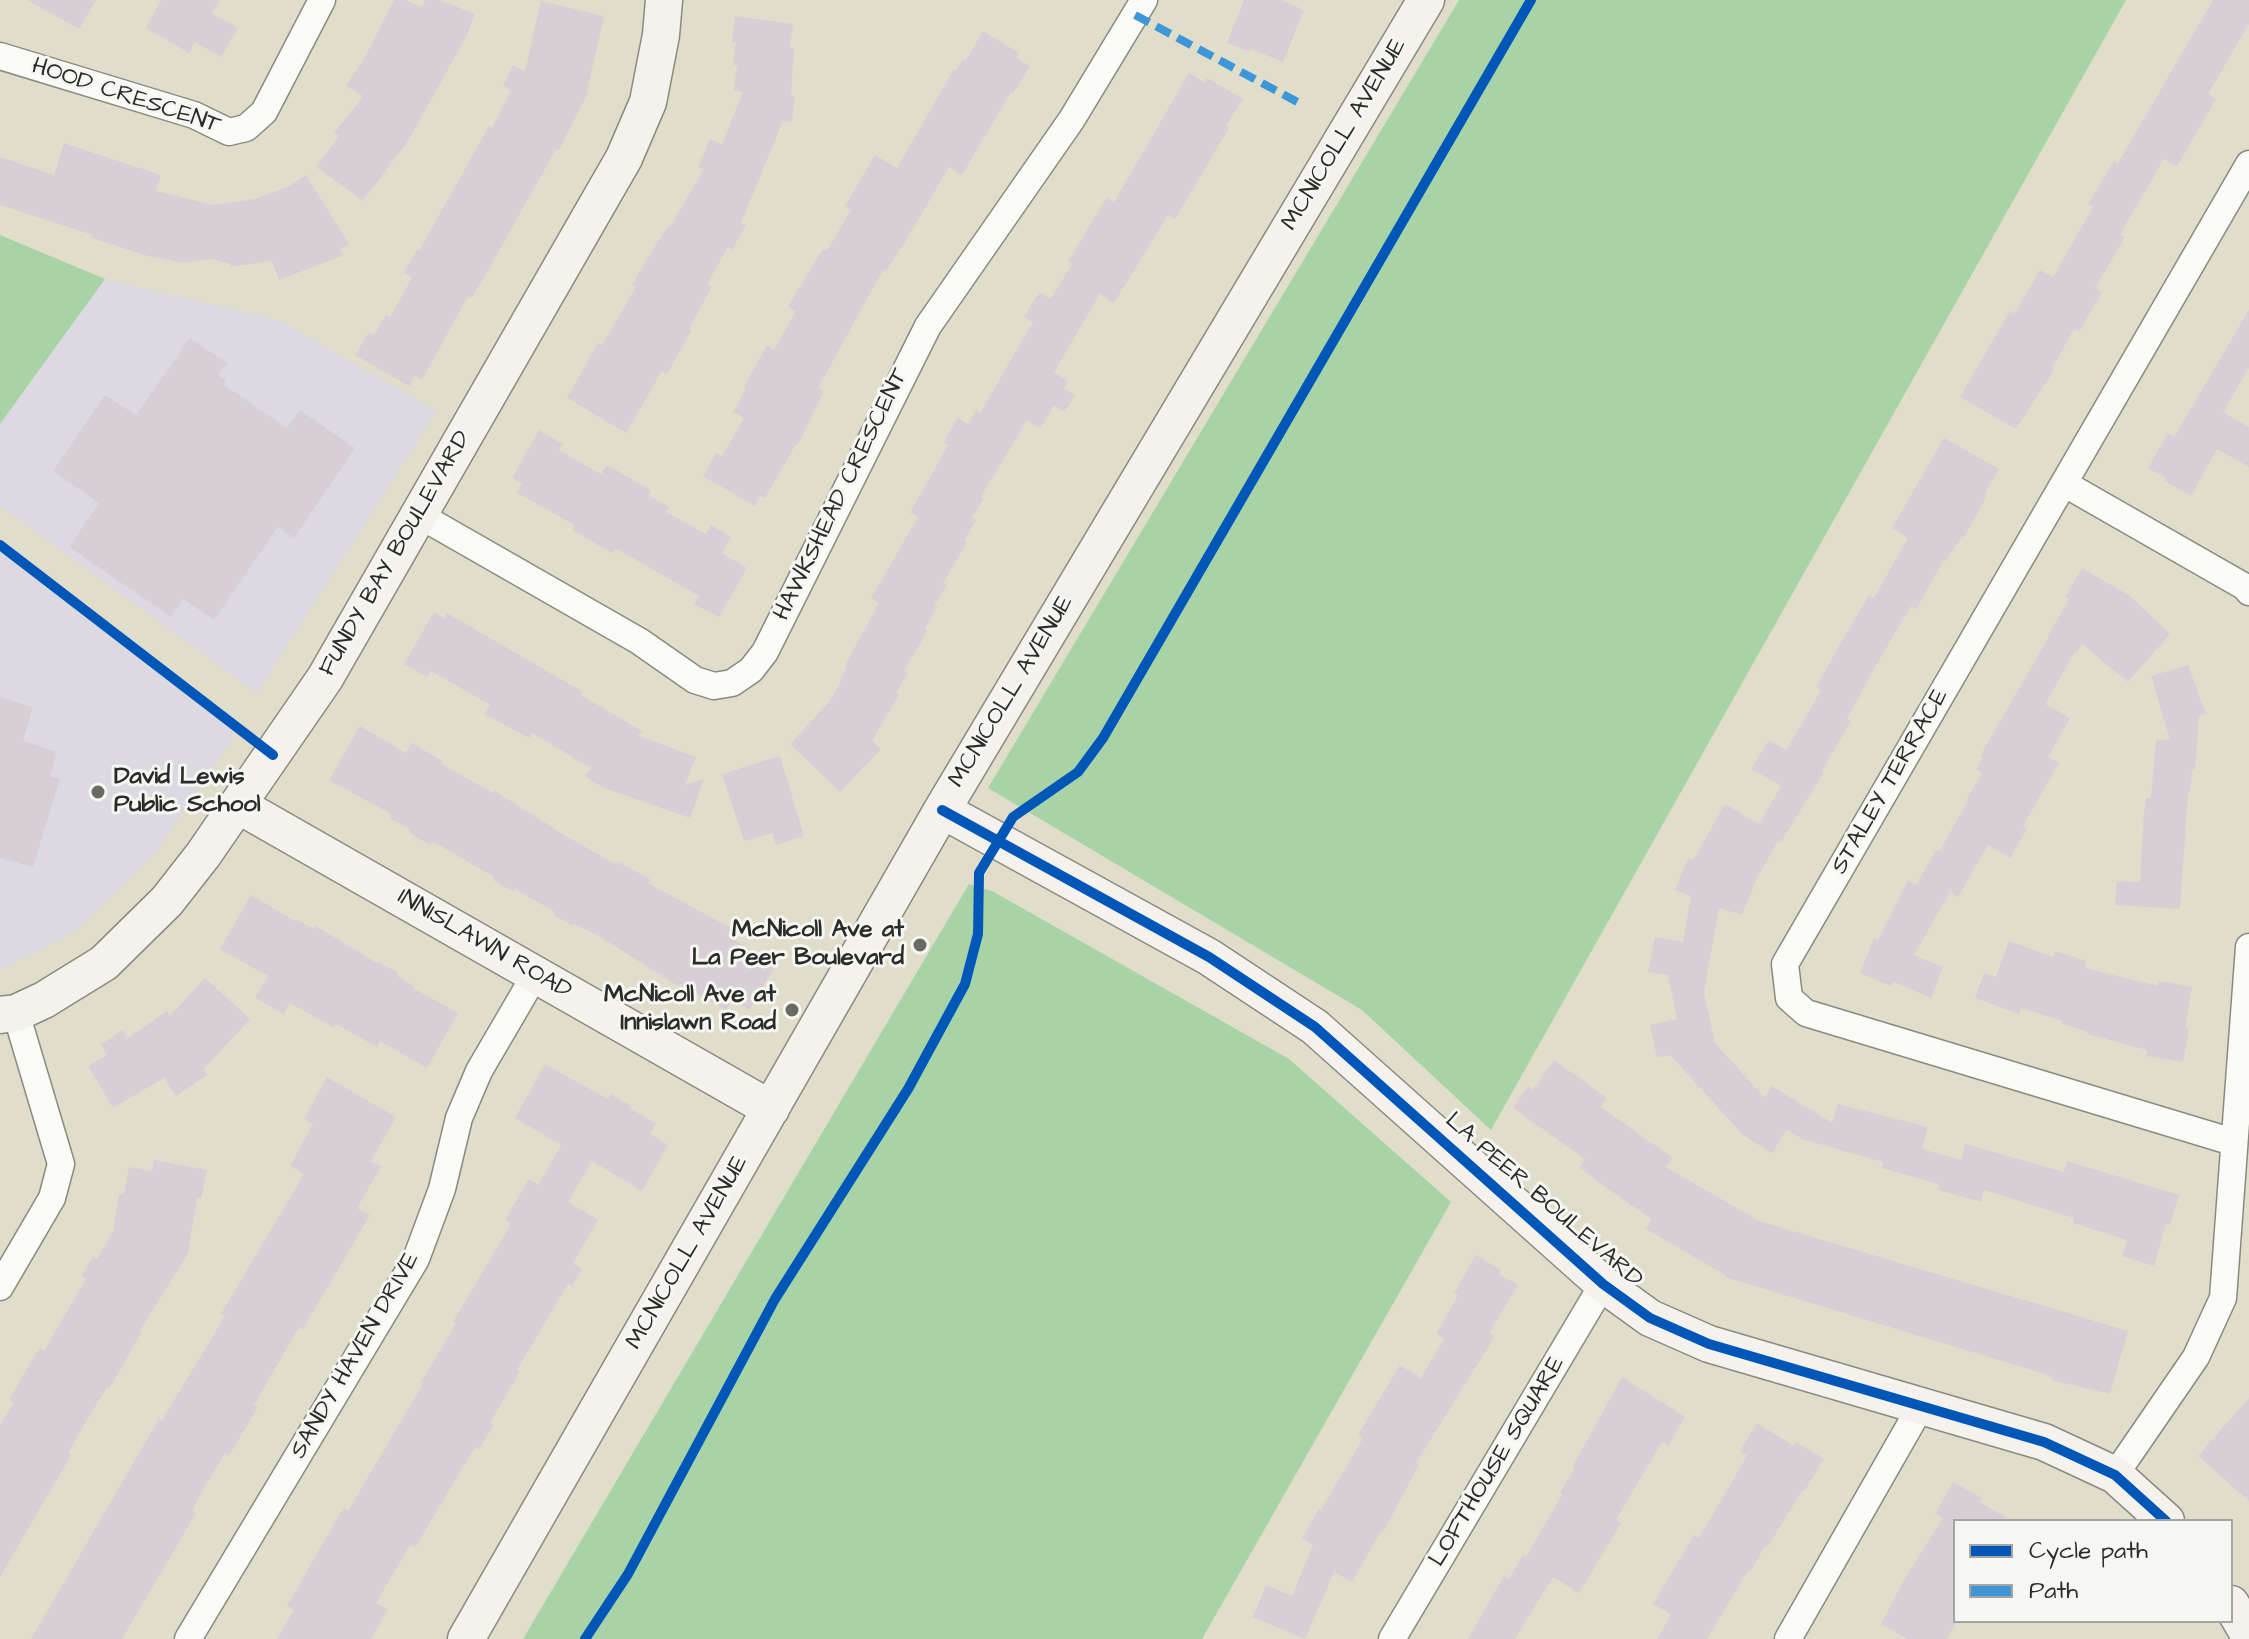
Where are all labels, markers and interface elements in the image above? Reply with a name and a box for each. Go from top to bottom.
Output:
street label: MCNICOLL AVENUE [1276,34,1414,236]
street label: HOOD CRESCENT [28,53,224,141]
street label: HAWKSHEAD CRESCENT [768,364,916,626]
street label: FUNDY BAY BOULEVARD [314,426,478,682]
street label: MCNICOLL AVENUE [943,591,1081,793]
street label: STALEY TERRACE [1826,684,1956,880]
place label: David Lewis Public School [114,764,260,820]
marker: David Lewis Public School [89,783,107,801]
street label: INNISLAWN ROAD [392,883,576,1007]
place label: McNicoll Ave at La Peer Boulevard [692,917,904,973]
marker: McNicoll Ave at La Peer Boulevard [911,936,929,954]
place label: McNicoll Ave at Innislawn Road [604,982,776,1038]
marker: McNicoll Ave at Innislawn Road [783,1001,801,1019]
street label: LA PEER BOULEVARD [1438,1107,1648,1295]
street label: MCNICOLL AVENUE [621,1151,755,1355]
street label: SANDY HAVEN DRIVE [285,1248,427,1464]
street label: LOFTHOUSE SQUARE [1424,1352,1572,1572]
legend [1953,1519,2233,1623]
text: Cycle path [2029,1534,2148,1568]
text: Path [2029,1574,2078,1608]

